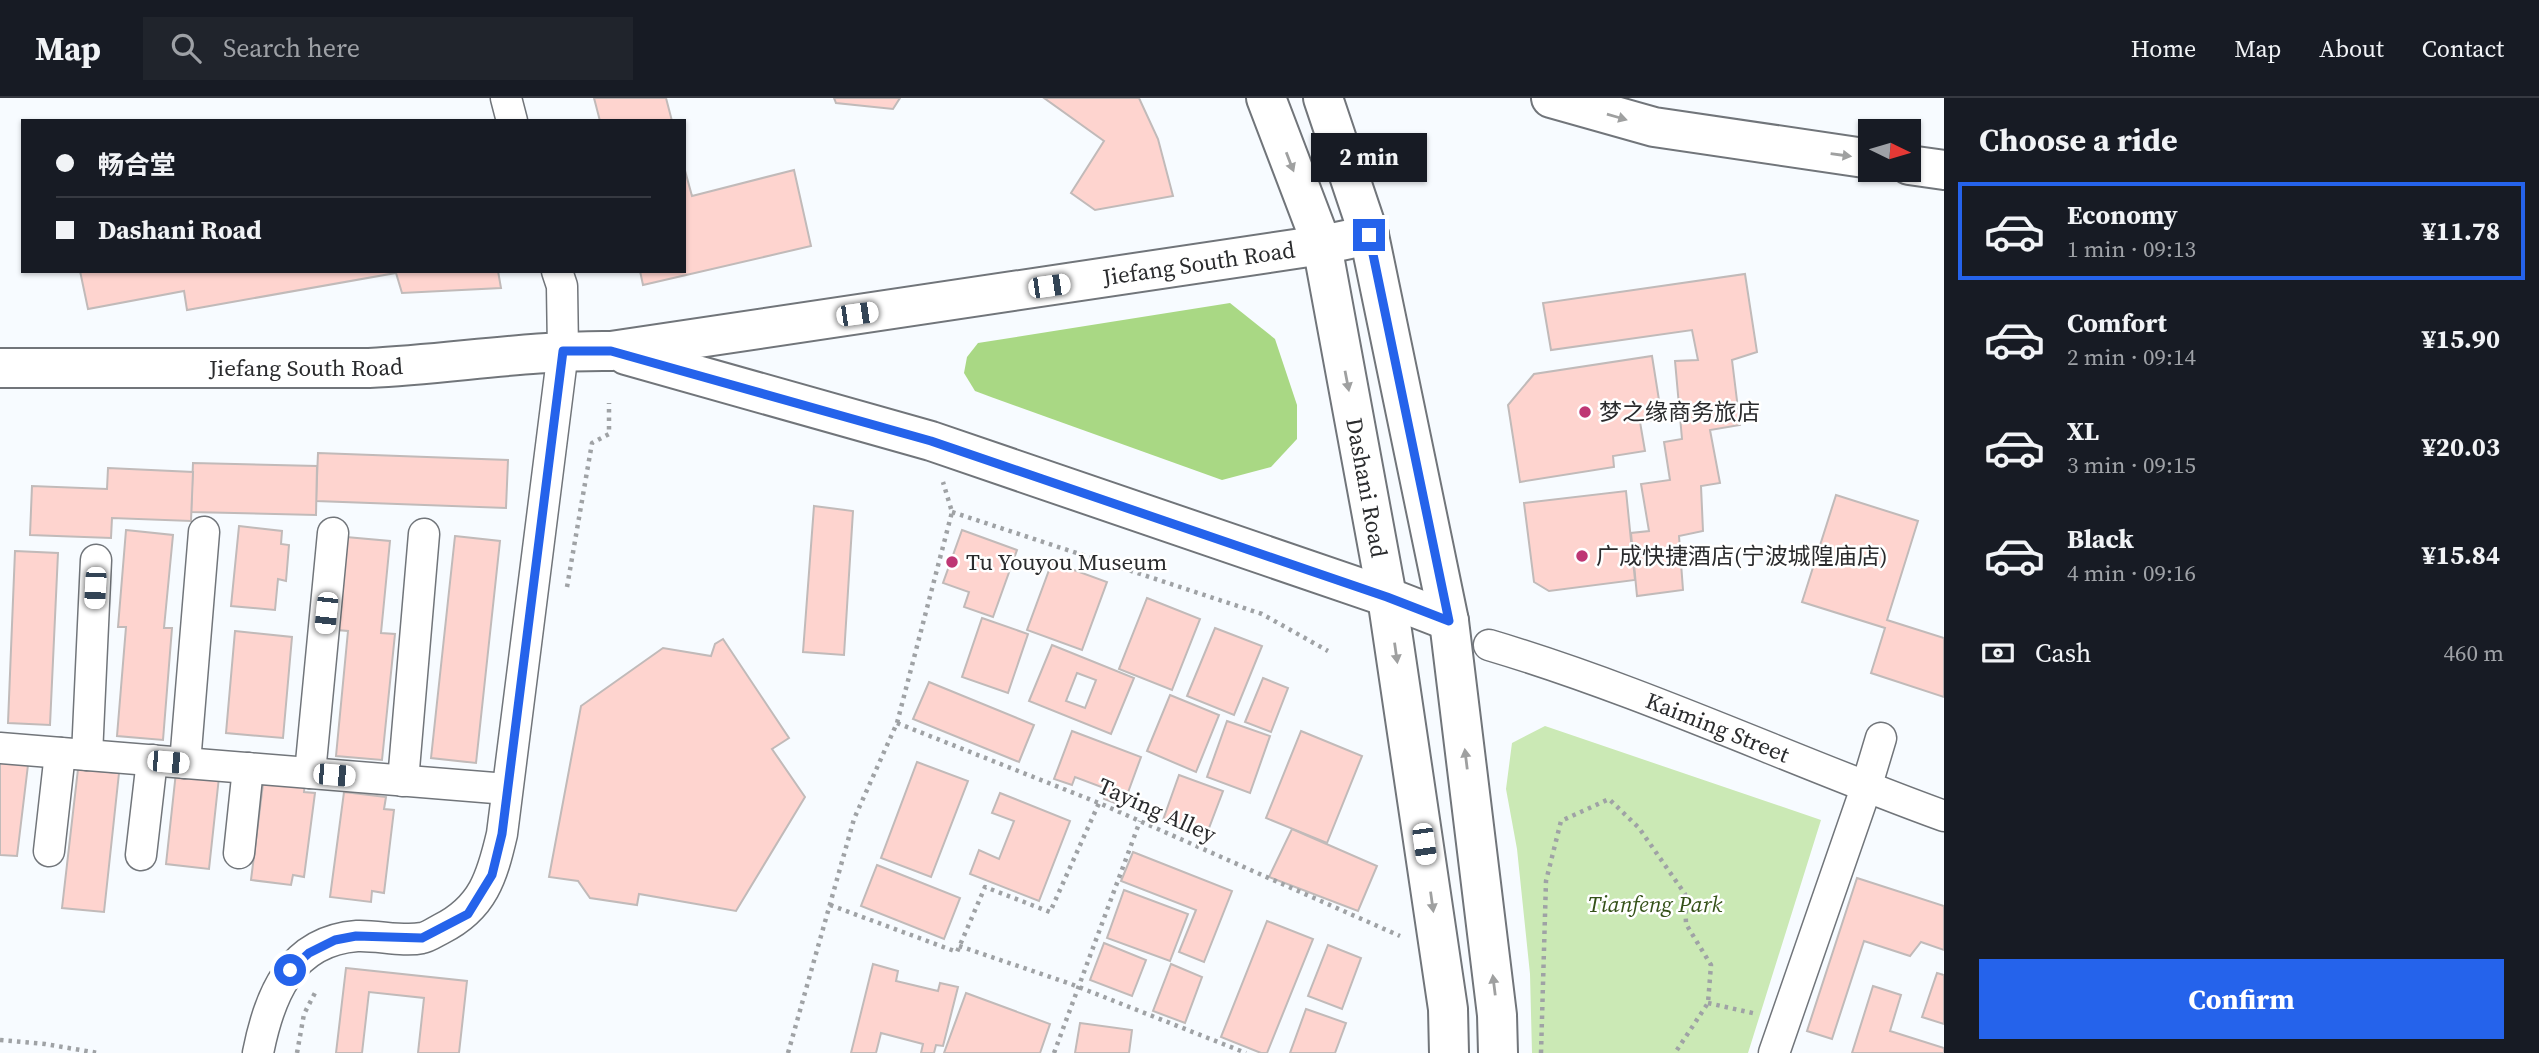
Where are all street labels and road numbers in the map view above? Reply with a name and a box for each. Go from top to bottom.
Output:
street label: Jiefang South Road [1099,233,1297,294]
street label: Jiefang South Road [208,350,404,384]
street label: Dashani Road [1338,415,1395,560]
street label: Kaiming Street [1641,684,1795,771]
street label: Taying Alley [1093,770,1222,850]

